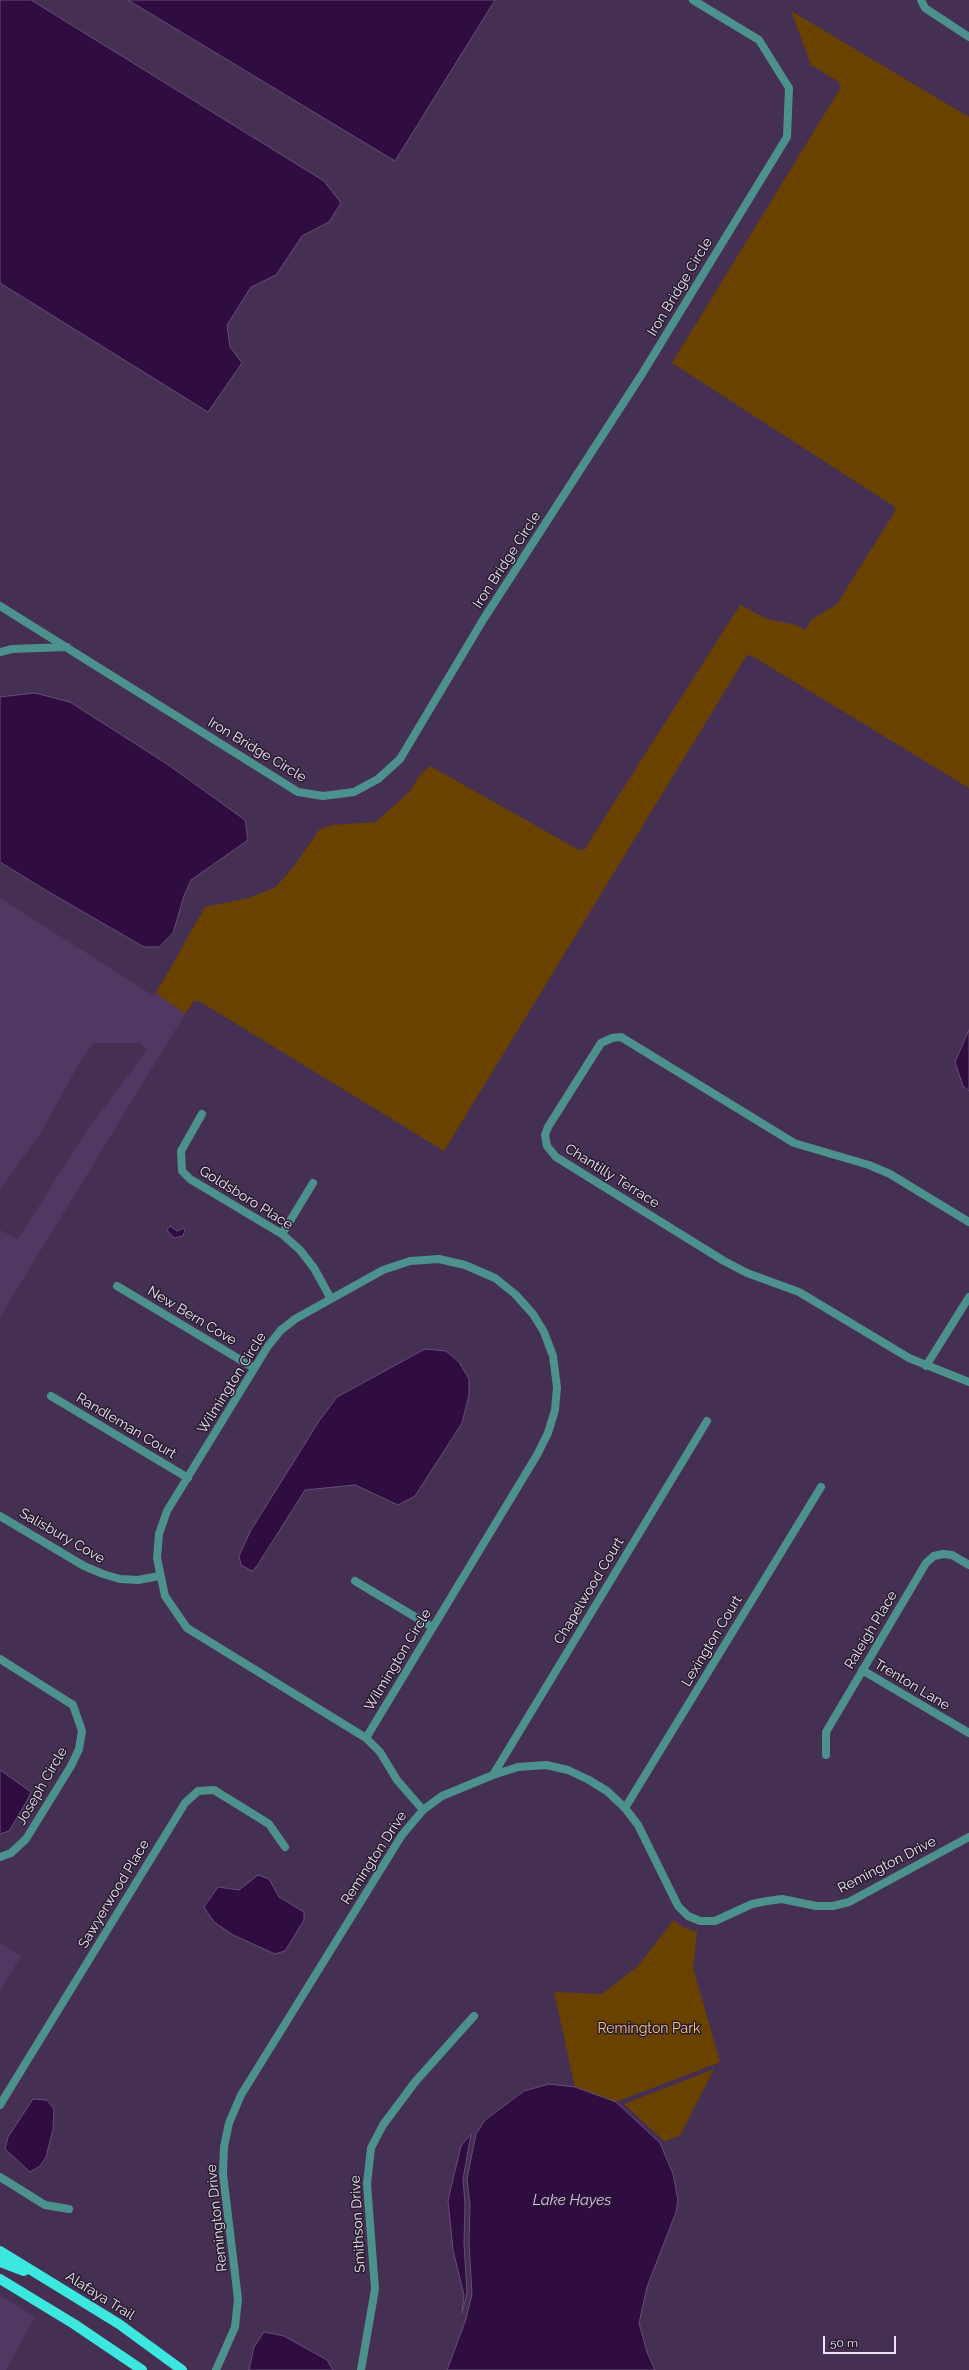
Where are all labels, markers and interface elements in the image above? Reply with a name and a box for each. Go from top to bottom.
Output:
street label: Iron Bridge Circle [644,235,716,339]
street label: Iron Bridge Circle [470,509,544,611]
street label: Iron Bridge Circle [205,714,309,786]
street label: Chantilly Terrace [562,1140,662,1212]
street label: Goldsboro Place [196,1162,296,1234]
street label: New Bern Cove [144,1283,240,1349]
street label: Wilmington Circle [194,1329,270,1437]
street label: Randleman Court [73,1390,179,1462]
street label: Salisbury Cove [16,1505,108,1567]
street label: Chapelwood Court [550,1534,628,1648]
street label: Raleigh Place [841,1588,901,1672]
street label: Lexington Court [678,1592,746,1690]
street label: Wilmington Circle [361,1606,435,1714]
street label: Trenton Lane [871,1656,953,1714]
street label: Joseph Circle [13,1744,71,1828]
street label: Remington Drive [338,1808,410,1908]
street label: Remington Drive [835,1833,939,1897]
street label: Sawyerwood Place [75,1837,153,1951]
park label: Remington Park [597,2021,701,2037]
street label: Remington Drive [203,2163,231,2273]
street label: Smithson Drive [347,2175,369,2273]
water label: Lake Hayes [533,2191,611,2209]
street label: Alafaya Trail [62,2268,138,2324]
scale bar [825,2328,898,2354]
text: 50 m [830,2336,858,2350]

